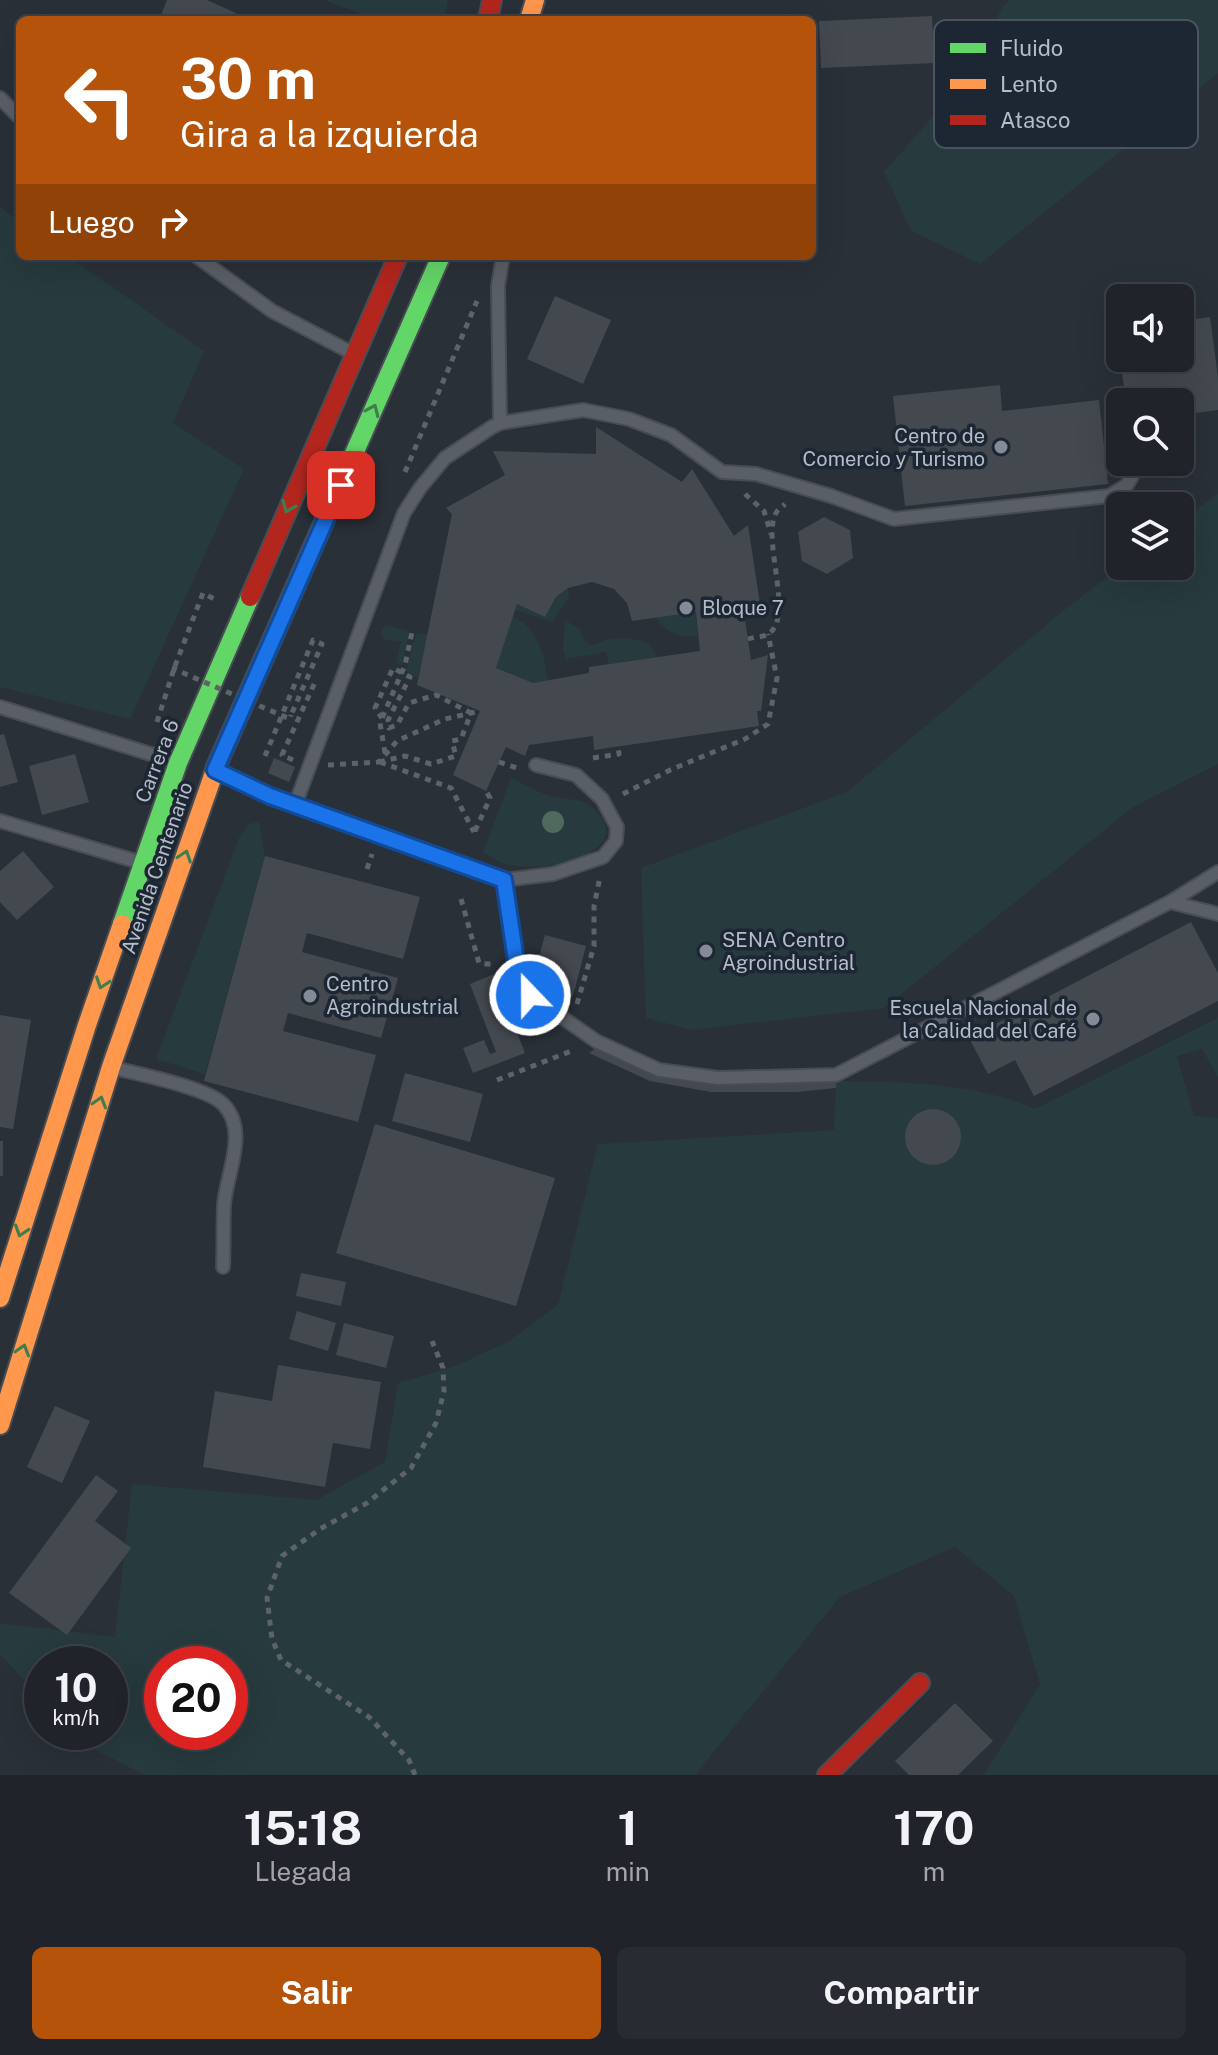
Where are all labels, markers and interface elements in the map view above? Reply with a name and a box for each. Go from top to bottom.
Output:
legend [934,20,1198,148]
text: Fluido [1000,35,1063,61]
text: 30 m [180,46,316,112]
icon: left [48,48,152,152]
text: Lento [1000,71,1058,97]
text: Atasco [1000,107,1070,133]
text: Gira a la izquierda [180,113,479,155]
icon: right [151,200,195,244]
text: Luego [48,204,135,240]
map controls [1106,284,1194,580]
button: sound [1106,284,1194,372]
button: search [1106,388,1194,476]
one-way arrow [364,404,380,419]
place label: Centro de Comercio y Turismo [803,424,985,471]
marker: Centro de Comercio y Turismo [992,438,1010,456]
pin [307,451,375,519]
icon: arrive [319,463,363,507]
button: layers [1106,492,1194,580]
one-way arrow [282,499,298,513]
place label: Bloque 7 [702,596,784,620]
marker: Bloque 7 [677,599,695,617]
street label: Carrera 6 [130,716,184,806]
street label: Avenida Centenario [116,779,198,957]
one-way arrow [175,850,192,864]
place label: SENA Centro Agroindustrial [722,928,855,975]
marker: SENA Centro Agroindustrial [697,942,715,960]
position arrow [488,953,572,1037]
place label: Centro Agroindustrial [326,972,459,1019]
one-way arrow [95,976,111,990]
marker: Centro Agroindustrial [301,987,319,1005]
place label: Escuela Nacional de la Calidad del Café [889,996,1077,1043]
marker: Escuela Nacional de la Calidad del Café [1084,1010,1102,1028]
one-way arrow [91,1096,107,1109]
one-way arrow [15,1223,31,1237]
one-way arrow [14,1344,30,1358]
speed limit sign: 20 [144,1646,248,1750]
text: 10 [55,1664,97,1711]
text: km/h [52,1706,100,1730]
text: 15:18 [244,1799,362,1856]
text: 1 [617,1799,638,1856]
text: 170 [893,1799,974,1856]
text: Llegada [254,1856,351,1887]
text: min [606,1856,650,1887]
text: m [923,1856,945,1887]
button: Salir [32,1947,601,2039]
button: Compartir [617,1947,1186,2039]

